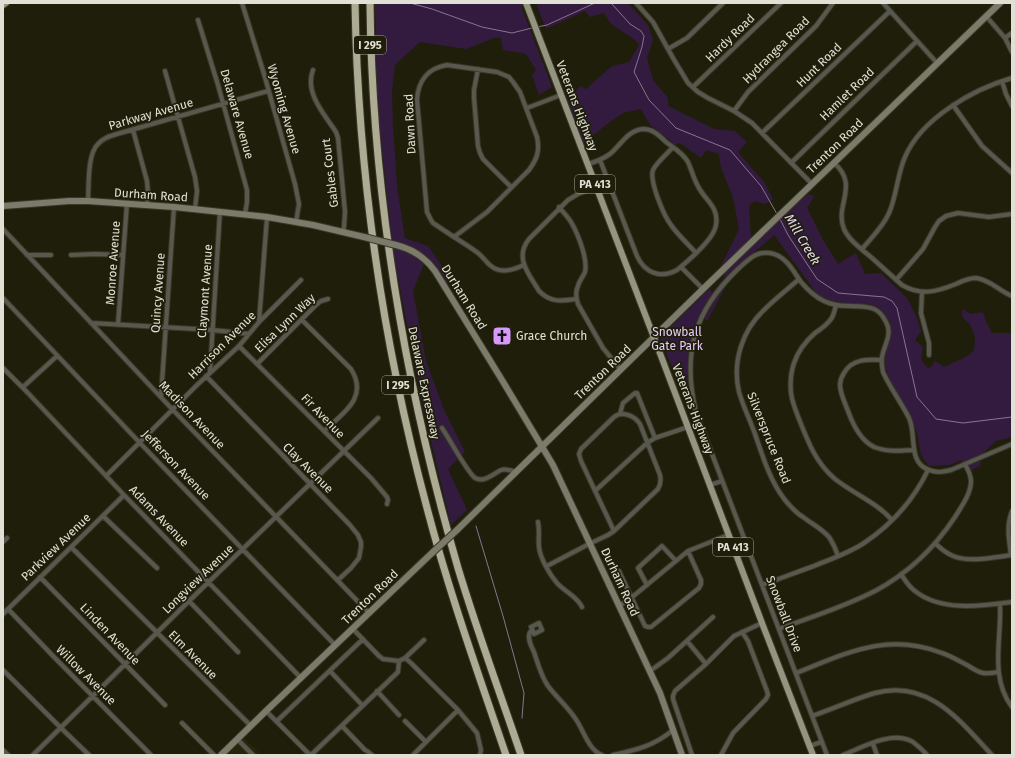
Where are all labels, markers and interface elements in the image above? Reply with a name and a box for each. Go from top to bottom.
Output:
street label: Hardy Road [703,11,757,65]
street label: Hydrangea Road [740,14,812,86]
road number: I 295 [354,36,386,54]
street label: Hunt Road [794,40,844,90]
street label: Veterans Highway [553,59,601,153]
street label: Wyoming Avenue [264,62,304,156]
street label: Hamlet Road [817,65,877,123]
street label: Delaware Avenue [217,67,257,161]
street label: Dawn Road [401,93,419,155]
street label: Parkway Avenue [107,95,195,133]
street label: Trenton Road [804,116,866,176]
street label: Gables Court [319,137,341,208]
road number: PA 413 [575,175,615,193]
street label: Durham Road [114,185,188,205]
water label: Mill Creek [782,211,824,267]
street label: Monroe Avenue [103,221,123,305]
street label: Claymont Avenue [195,244,215,338]
street label: Quincy Avenue [148,252,168,334]
street label: Durham Road [438,262,490,332]
street label: Elisa Lynn Way [252,291,318,355]
street label: Harrison Avenue [185,308,259,382]
street label: Delaware Expressway [405,325,443,441]
church icon: Grace Church [491,325,513,347]
park label: Snowball Gate Park [651,325,704,353]
place label: Grace Church [516,329,587,343]
street label: Trenton Road [572,342,634,402]
street label: Veterans Highway [669,362,717,456]
road number: I 295 [382,376,414,394]
street label: Madison Avenue [156,378,228,452]
street label: Silverspruce Road [744,390,794,486]
street label: Fir Avenue [298,391,348,441]
street label: Jefferson Avenue [139,427,213,503]
street label: Clay Avenue [280,440,336,496]
street label: Adams Avenue [126,483,192,549]
street label: Parkview Avenue [18,510,94,584]
road number: PA 413 [713,538,753,556]
street label: Longview Avenue [160,542,236,616]
street label: Durham Road [598,545,642,619]
street label: Trenton Road [339,567,401,627]
street label: Snowball Drive [763,574,805,654]
street label: Linden Avenue [77,600,143,668]
street label: Elm Avenue [166,628,220,682]
street label: Willow Avenue [53,642,119,708]

